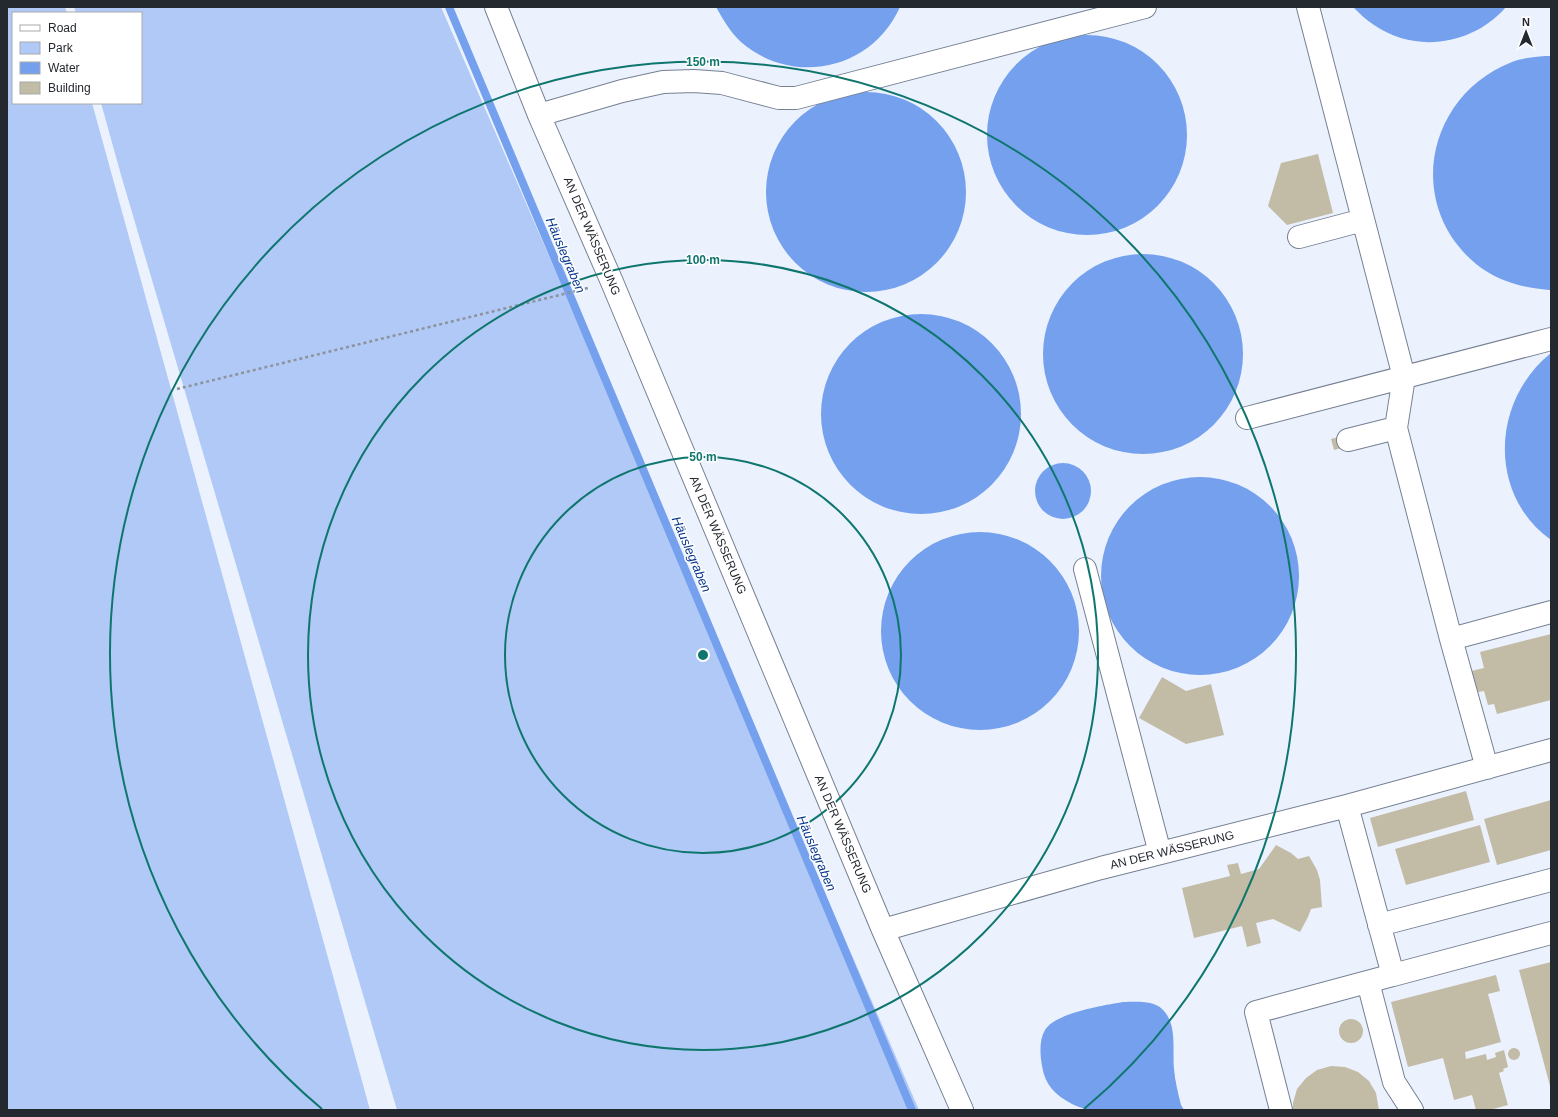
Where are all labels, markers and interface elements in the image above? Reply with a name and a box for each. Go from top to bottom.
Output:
legend [12,12,142,104]
north arrow [1506,12,1546,52]
text: N [1522,16,1530,28]
text: Road [48,21,77,35]
text: Park [48,41,74,55]
text: 150 m [686,55,720,69]
text: Water [48,61,80,75]
text: Building [48,81,91,95]
street label: AN DER WÄSSERUNG [561,175,623,297]
water label: Häuslegraben [543,215,588,295]
text: 100 m [686,253,720,267]
text: 50 m [689,450,717,464]
street label: AN DER WÄSSERUNG [687,474,749,596]
water label: Häuslegraben [669,514,714,594]
centre of rings [696,648,710,662]
street label: AN DER WÄSSERUNG [812,773,874,895]
water label: Häuslegraben [794,813,839,893]
street label: AN DER WÄSSERUNG [1109,828,1235,872]

